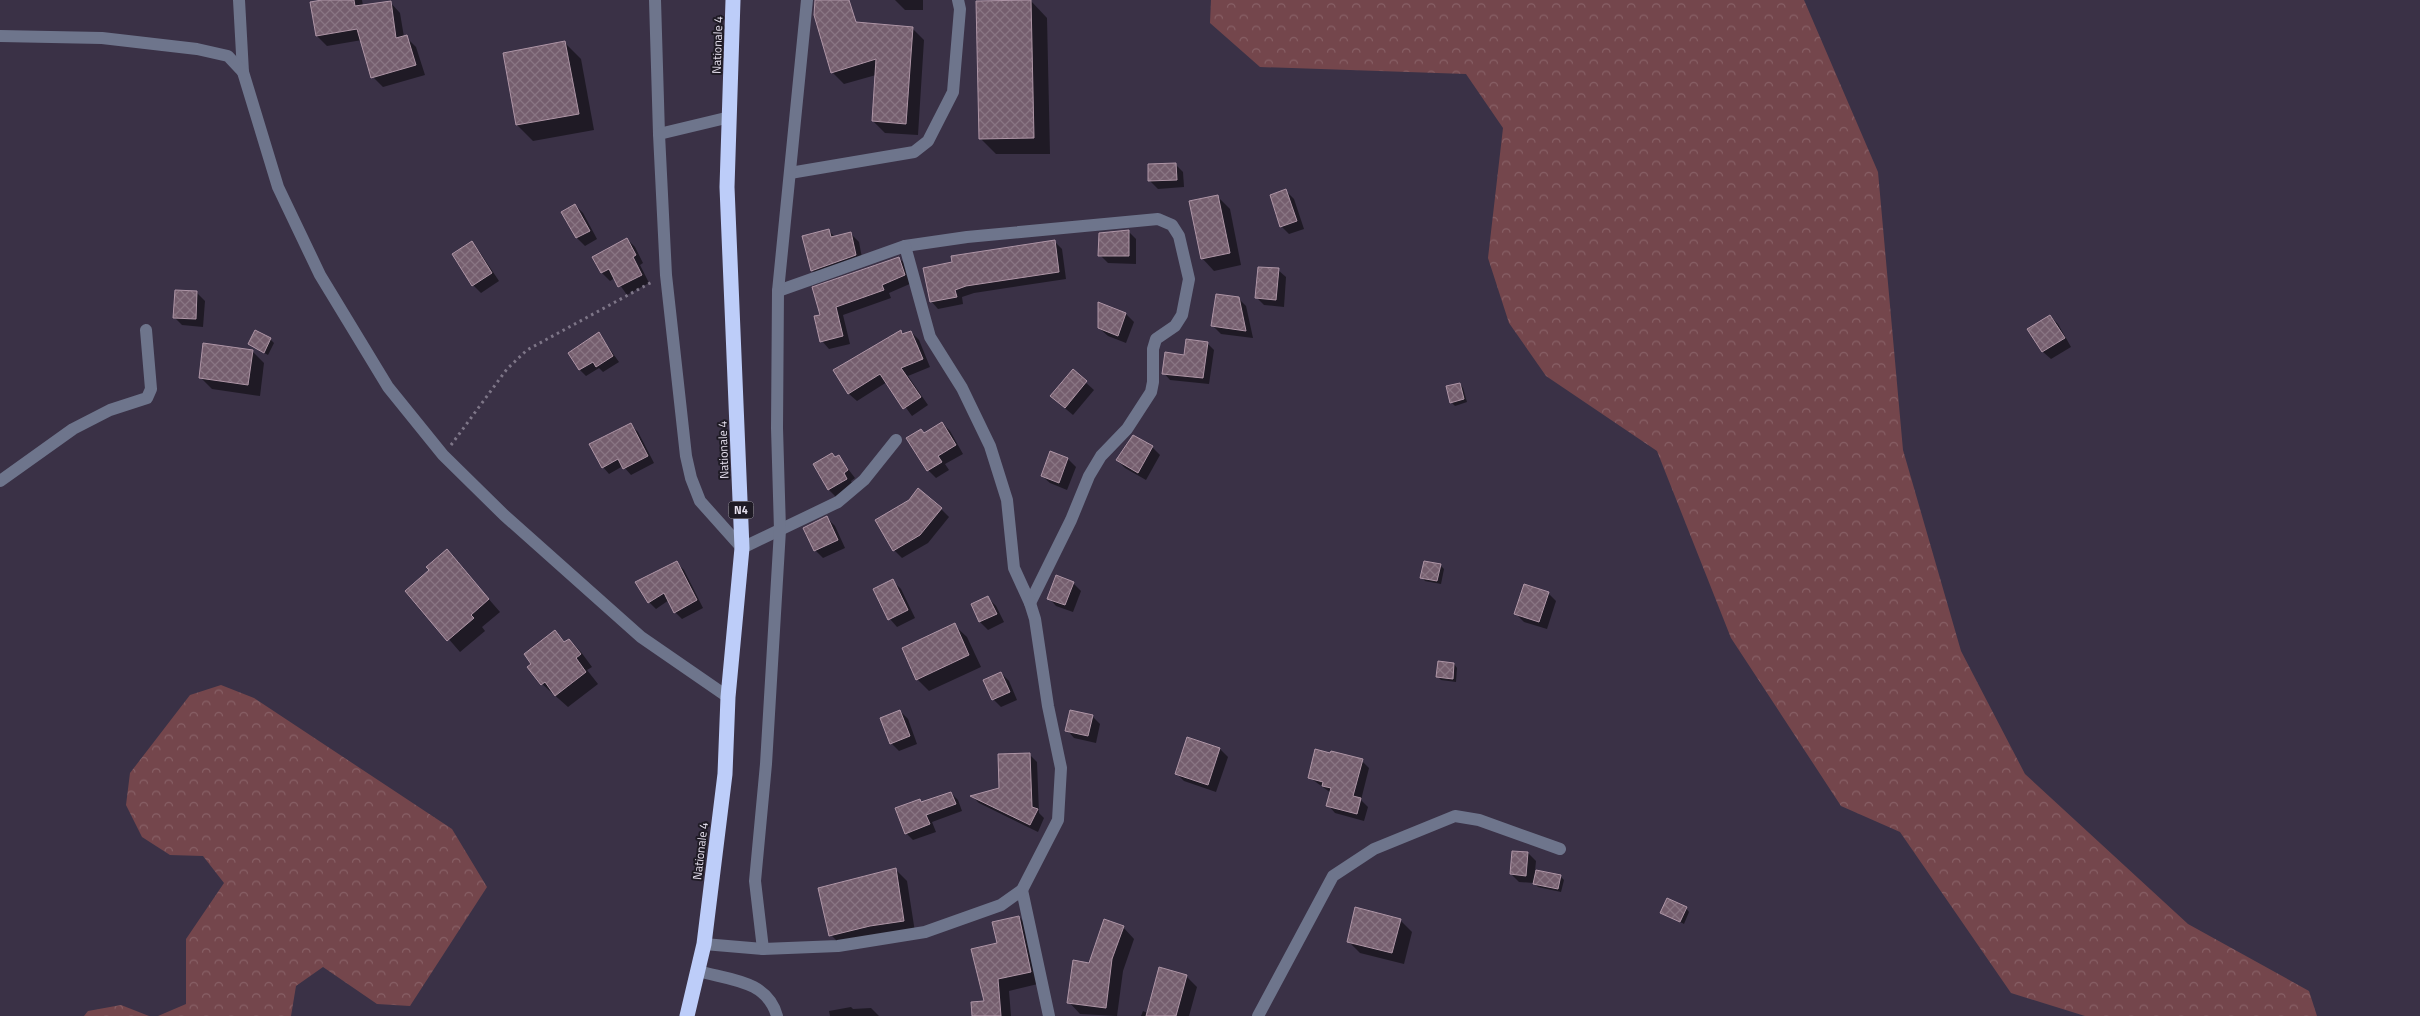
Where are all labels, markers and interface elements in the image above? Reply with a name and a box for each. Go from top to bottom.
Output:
street label: Nationale 4 [706,15,728,74]
street label: Nationale 4 [712,420,734,479]
road number: N4 [728,502,754,518]
street label: Nationale 4 [687,821,713,881]

